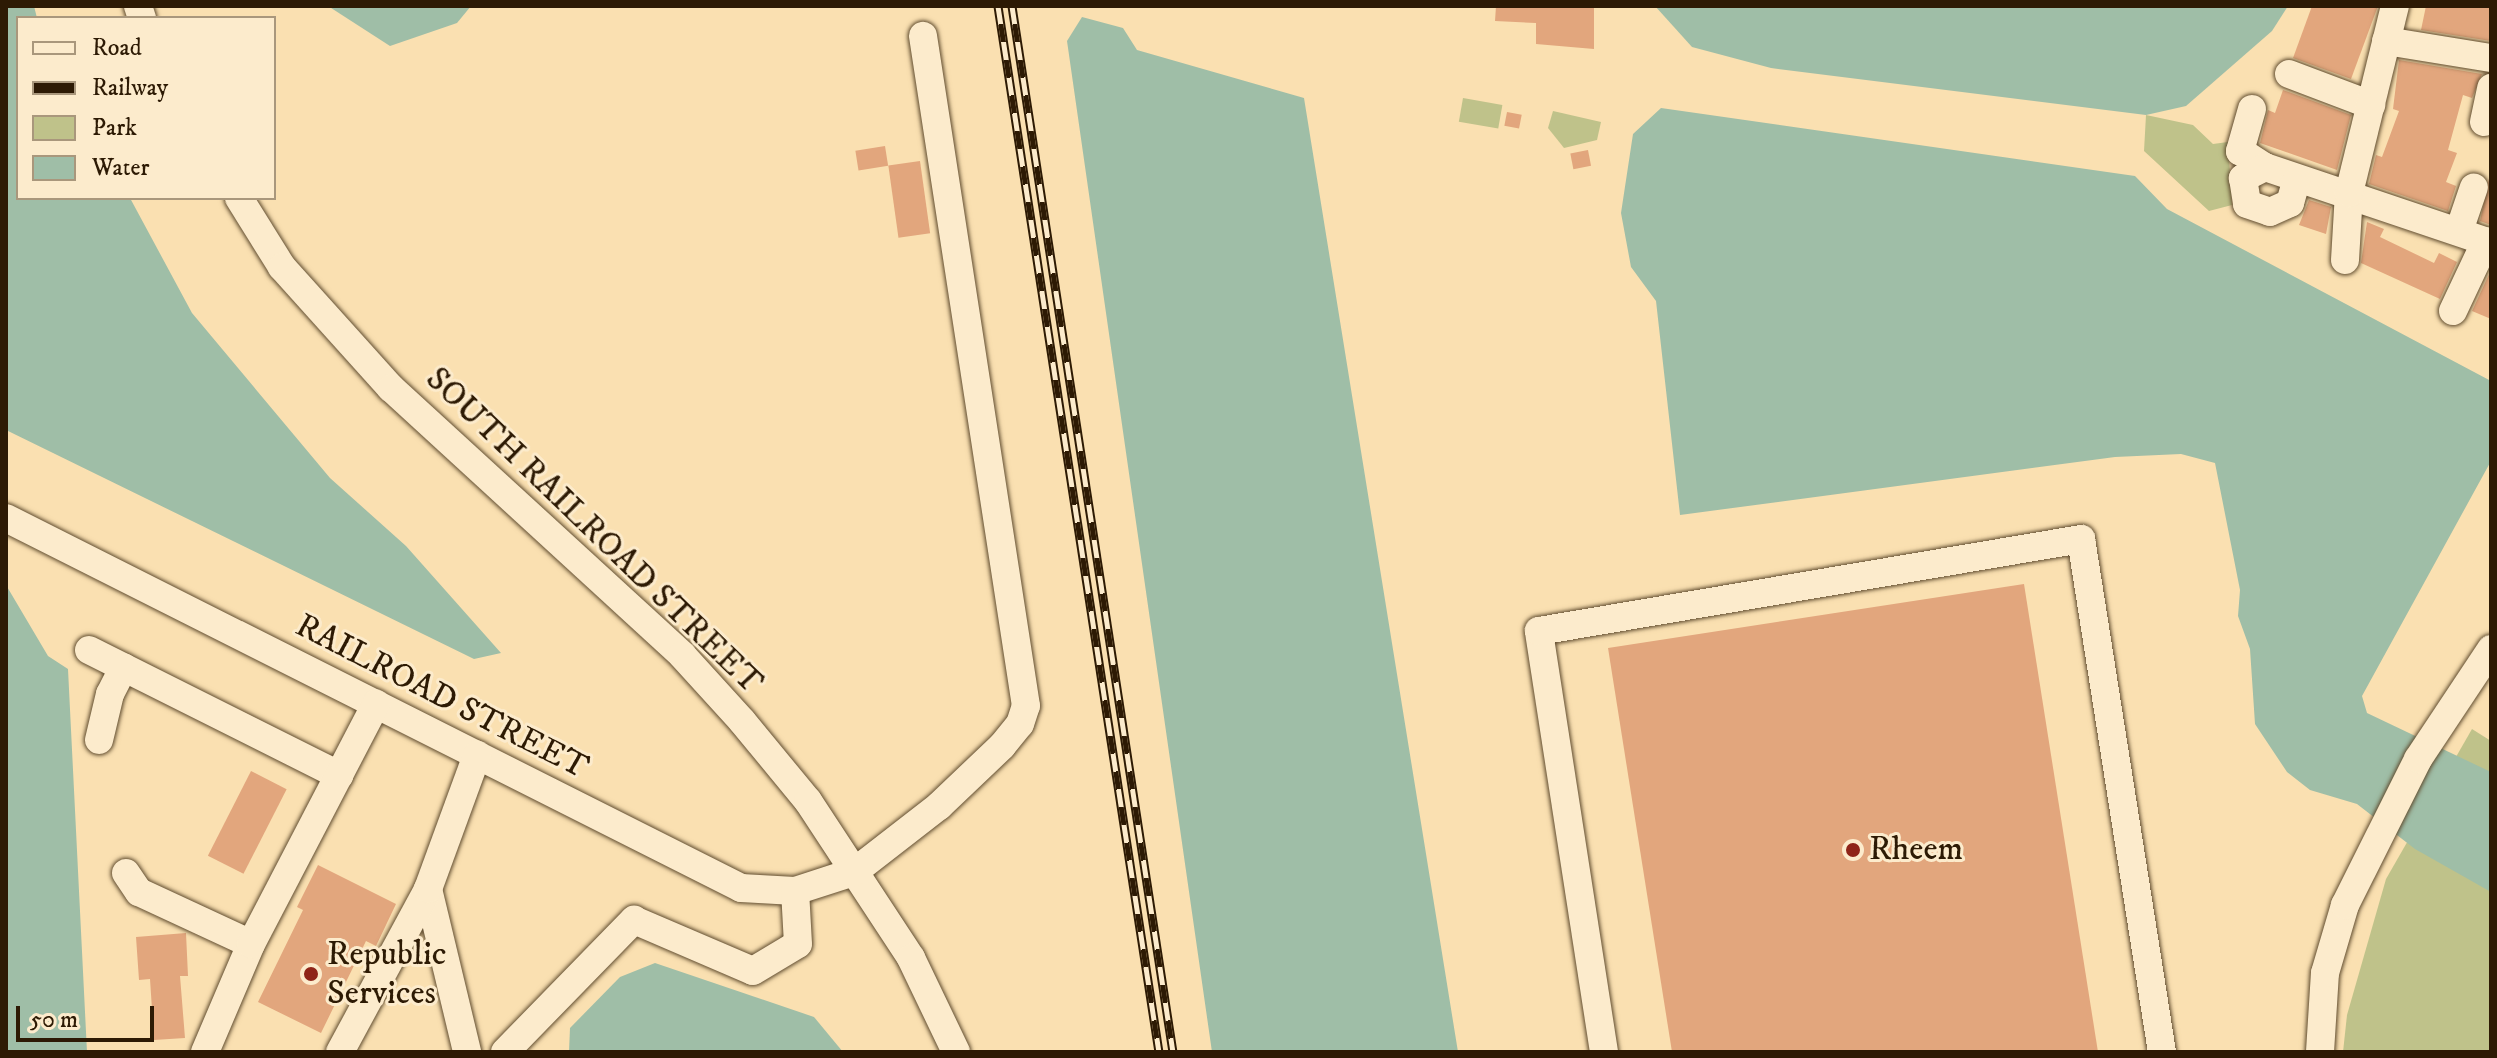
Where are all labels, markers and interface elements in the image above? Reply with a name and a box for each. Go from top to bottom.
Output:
legend [16,16,276,200]
text: Road [92,33,142,63]
text: Railway [92,73,168,103]
text: Park [92,113,137,143]
text: Water [92,153,149,183]
street label: SOUTH RAILROAD STREET [417,359,771,703]
street label: RAILROAD STREET [289,605,595,789]
place label: Rheem [1869,830,1963,870]
marker: Rheem [1844,841,1862,859]
place label: Republic Services [327,934,446,1014]
marker: Republic Services [302,965,320,983]
scale bar [20,990,158,1040]
text: 50 m [30,1005,78,1035]

